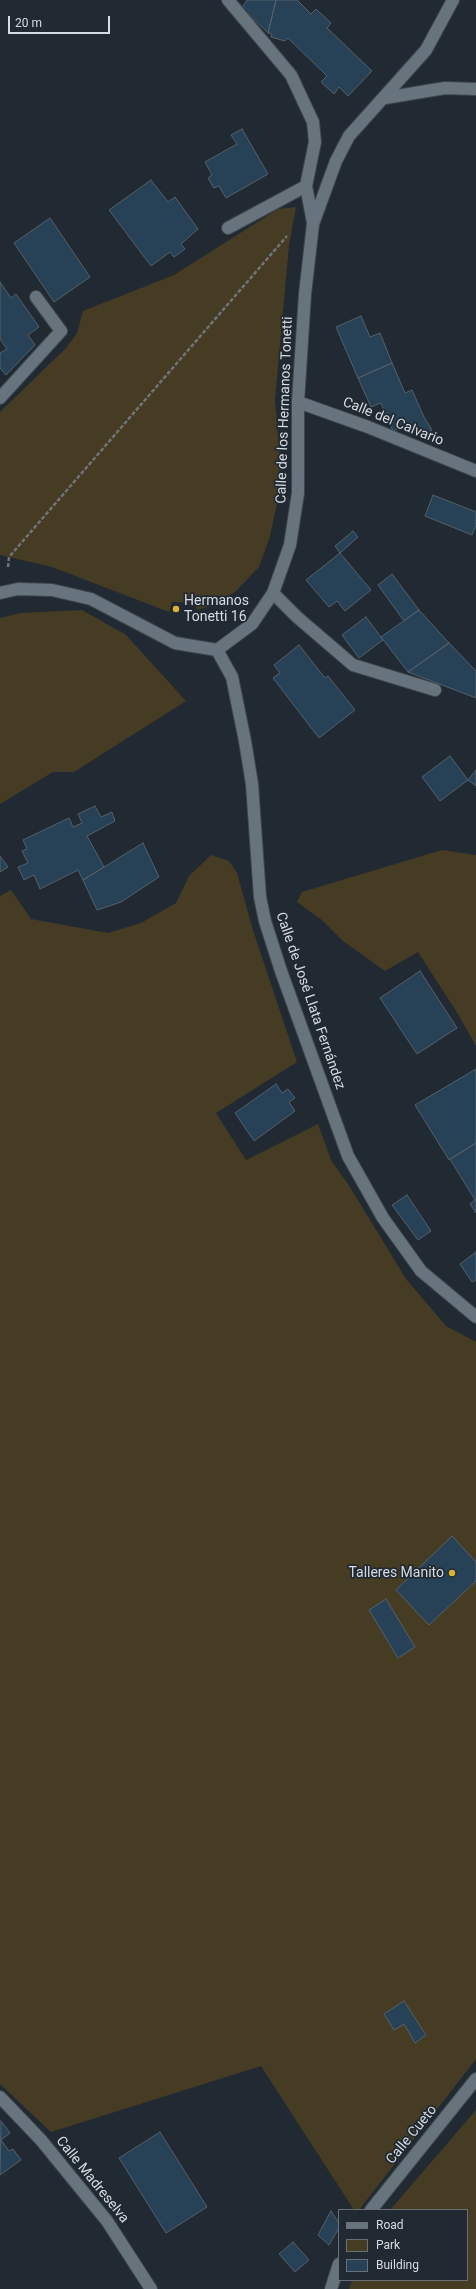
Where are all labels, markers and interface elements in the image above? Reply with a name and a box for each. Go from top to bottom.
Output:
scale bar [10,8,112,34]
text: 20 m [15,16,42,30]
street label: Calle de los Hermanos Tonetti [273,316,297,504]
street label: Calle del Calvario [340,394,446,450]
place label: Hermanos Tonetti 16 [184,593,249,626]
marker: Hermanos Tonetti 16 [171,604,181,614]
street label: Calle de José Llata Fernández [272,910,348,1092]
place label: Talleres Manito [348,1565,444,1581]
marker: Talleres Manito [447,1568,457,1578]
street label: Calle Cueto [383,2102,441,2168]
street label: Calle Madreselva [52,2133,132,2227]
legend [338,2209,468,2281]
text: Road [376,2218,404,2232]
text: Park [376,2238,400,2252]
text: Building [376,2258,419,2272]

